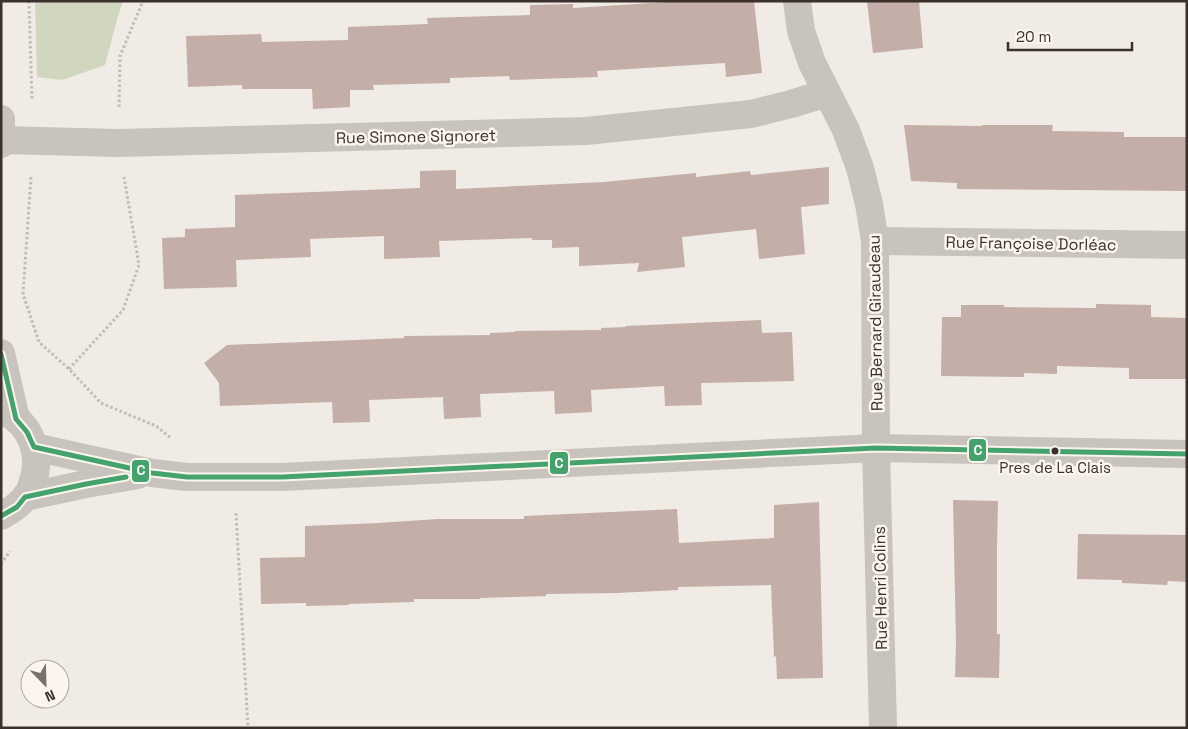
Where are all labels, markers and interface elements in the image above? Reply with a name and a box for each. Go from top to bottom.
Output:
scale bar [1008,20,1132,52]
text: 20 m [1016,27,1051,46]
street label: Rue Simone Signoret [336,125,496,148]
street label: Rue Françoise Dorléac [945,232,1117,255]
street label: Rue Bernard Giraudeau [863,235,888,411]
line badge: C [968,438,987,462]
text: C [973,441,983,459]
marker: Pres de La Clais [1050,446,1060,456]
line badge: C [549,451,569,475]
text: C [554,454,564,472]
place label: Pres de La Clais [999,458,1111,477]
line badge: C [131,459,150,483]
text: C [136,461,146,479]
street label: Rue Henri Colins [869,526,892,650]
north arrow [20,659,70,709]
text: N [42,686,58,706]

